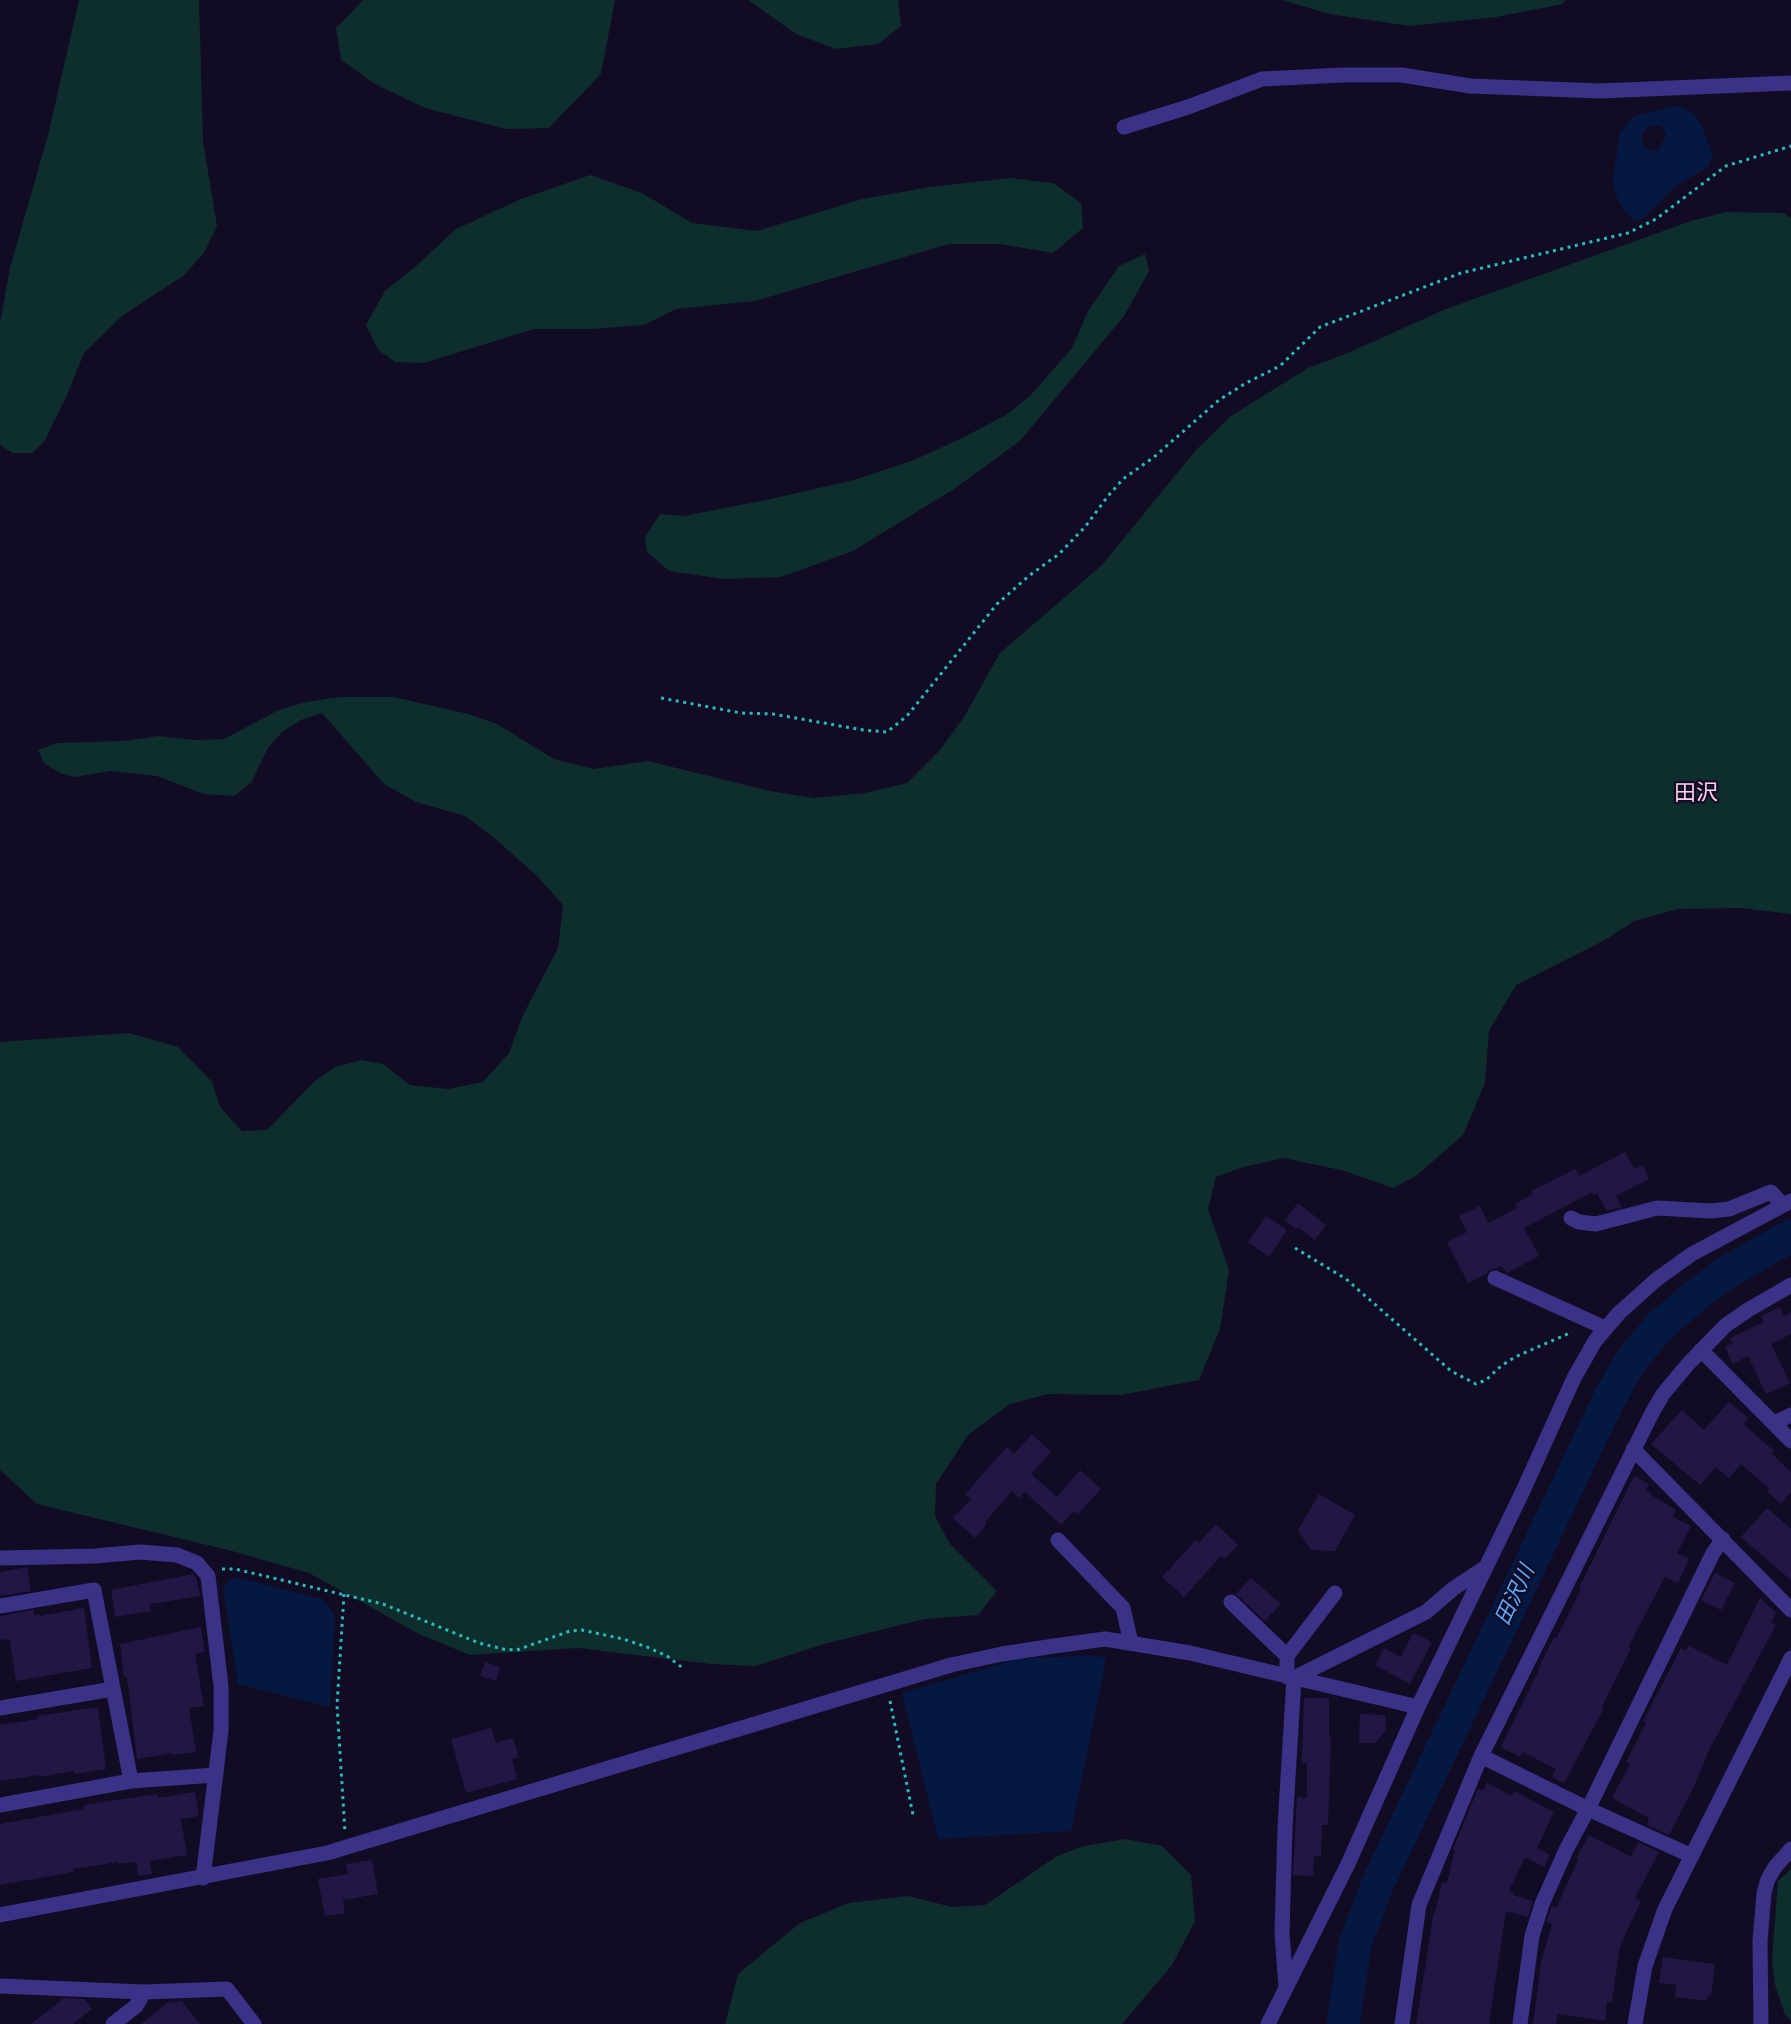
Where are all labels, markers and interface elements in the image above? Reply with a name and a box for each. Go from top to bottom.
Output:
district label: 田沢 [1674,780,1718,806]
water label: 田沢川 [1490,1561,1540,1629]

